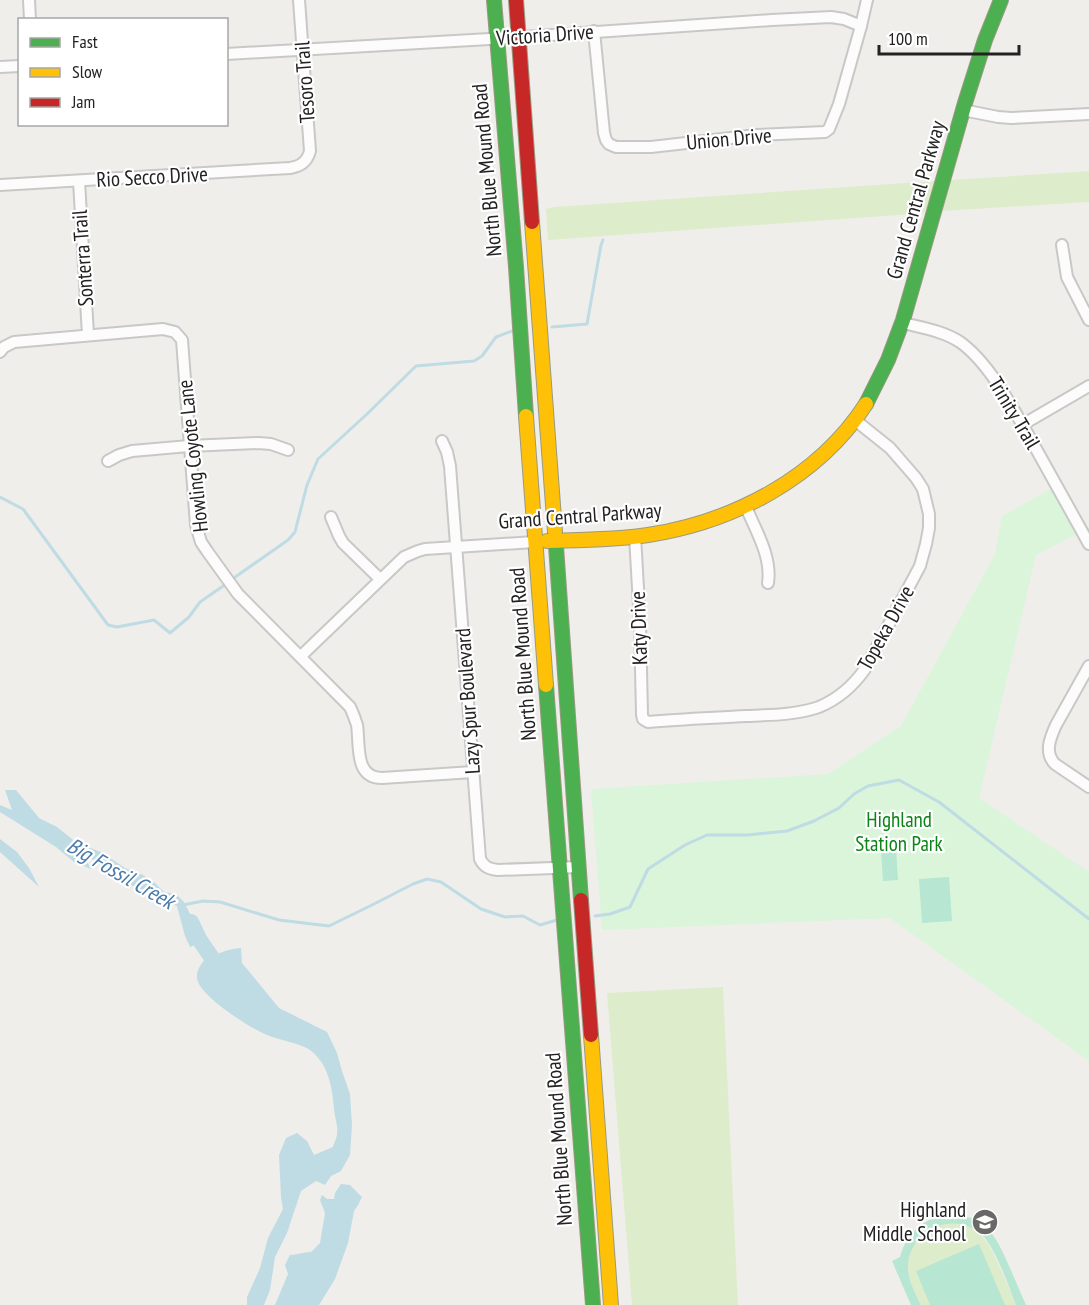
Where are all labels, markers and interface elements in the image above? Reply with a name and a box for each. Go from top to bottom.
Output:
legend [18,18,228,126]
street label: Victoria Drive [494,18,595,51]
scale bar [879,18,1018,56]
text: 100 m [888,27,928,50]
text: Fast [72,30,98,53]
street label: Tesoro Trail [288,40,321,124]
text: Slow [72,60,103,83]
street label: North Blue Mound Road [466,83,508,258]
text: Jam [71,90,95,113]
street label: Grand Central Parkway [880,118,951,282]
street label: Union Drive [685,121,773,156]
street label: Rio Secco Drive [96,160,208,193]
street label: Sonterra Trail [66,209,99,307]
street label: Trinity Trail [982,372,1047,454]
street label: Howling Coyote Lane [171,379,214,534]
street label: Grand Central Parkway [498,496,662,535]
street label: North Blue Mound Road [503,567,542,741]
street label: Topeka Drive [851,580,920,675]
street label: Katy Drive [624,591,653,665]
street label: Lazy Spur Boulevard [449,627,486,775]
park label: Highland Station Park [855,806,943,857]
water label: Big Fossil Creek [62,831,182,916]
street label: North Blue Mound Road [539,1052,578,1226]
place label: Highland Middle School [863,1196,966,1247]
school or university icon: Highland Middle School [970,1207,1000,1237]

